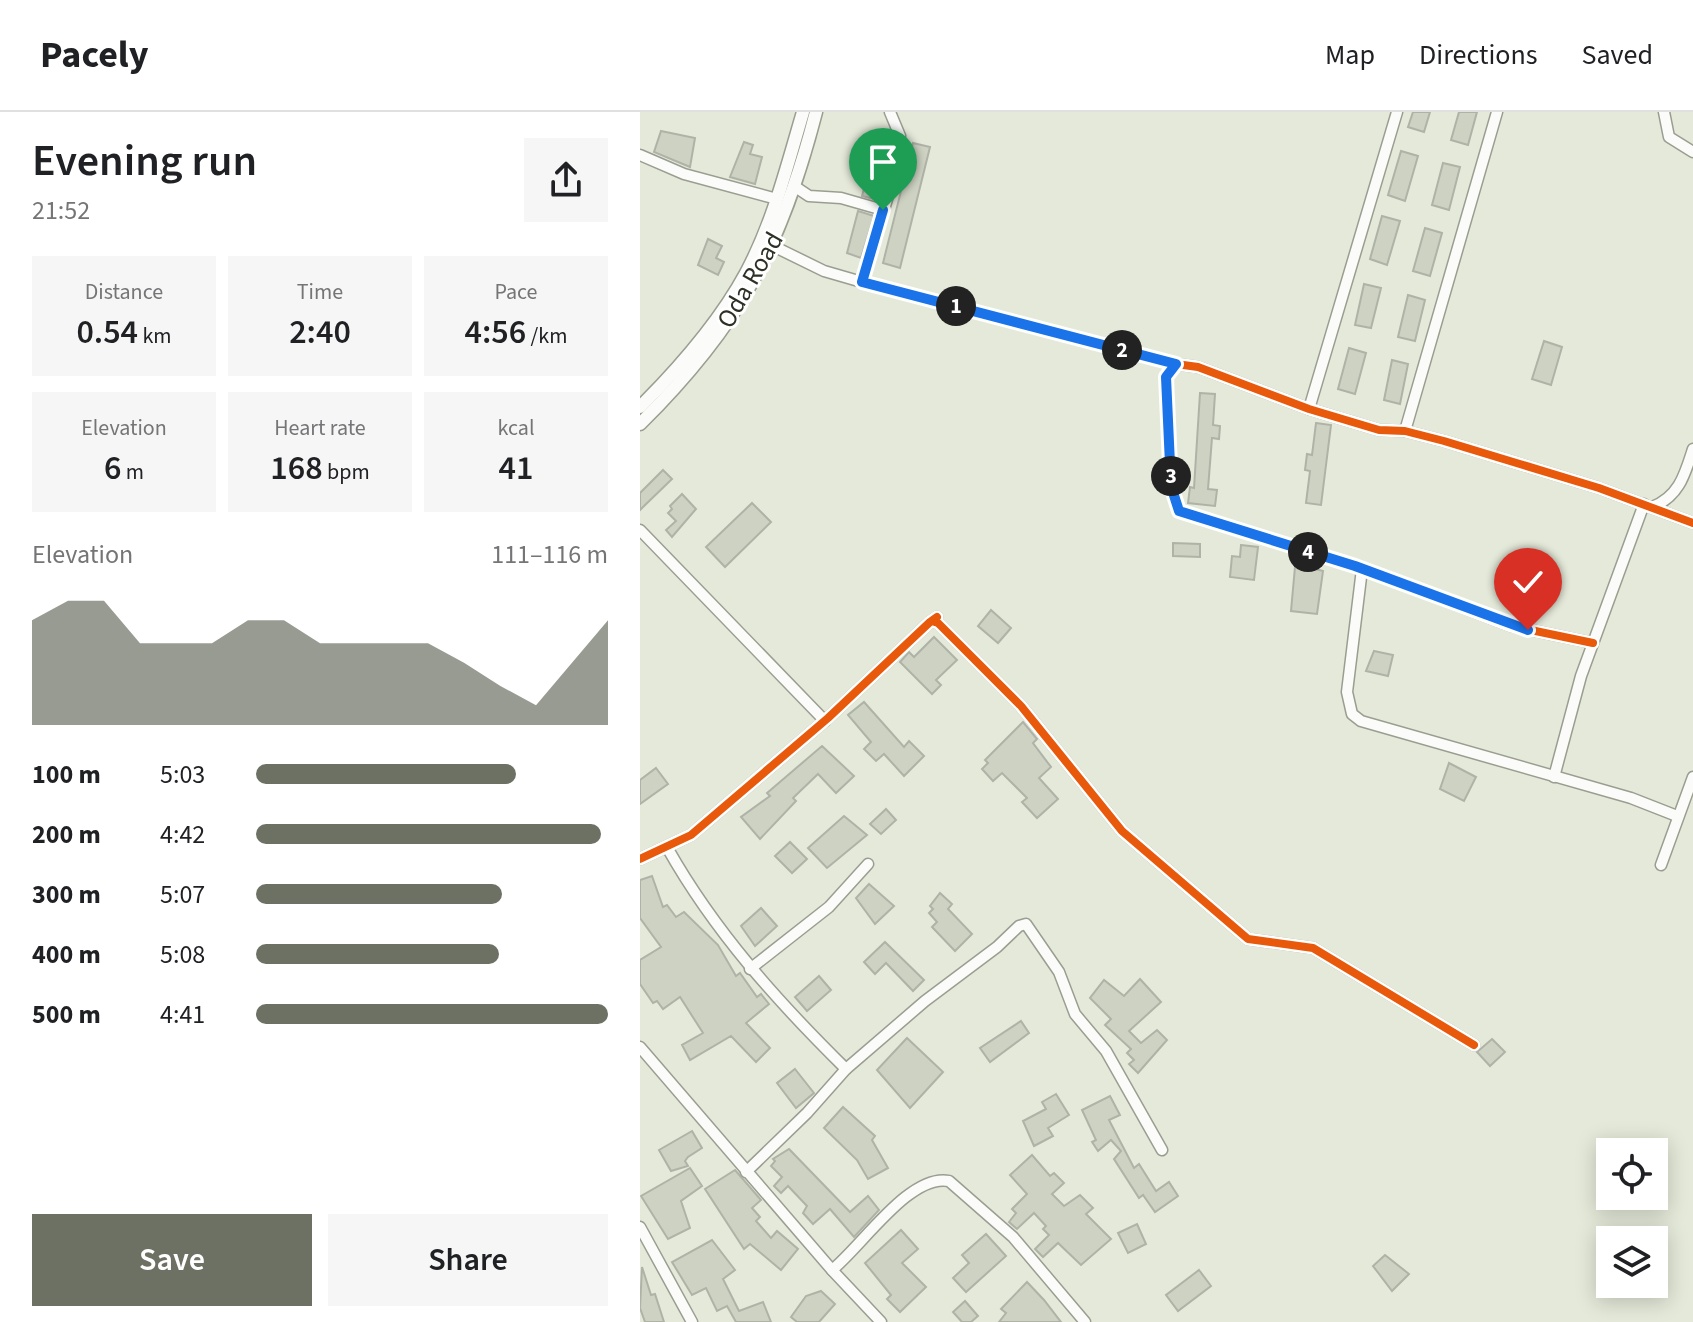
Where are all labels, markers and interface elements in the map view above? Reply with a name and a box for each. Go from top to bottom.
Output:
text: Pacely [40,28,149,82]
text: Map [1325,35,1375,75]
text: Directions [1419,35,1538,75]
text: Saved [1582,35,1653,75]
pin [849,128,917,210]
text: Evening run [32,130,257,193]
button: share [524,138,608,222]
icon: arrive [861,140,905,184]
text: 21:52 [32,192,90,229]
street label: Oda Road [708,225,792,335]
text: Distance [85,276,163,308]
text: Time [297,276,343,308]
text: Pace [494,276,538,308]
pin: 1 [936,286,976,326]
text: 1 [950,290,962,322]
text: 0.54 [76,308,138,357]
text: 2:40 [289,308,351,357]
text: 4:56 [465,308,526,357]
text: km [138,320,172,352]
text: /km [526,320,567,352]
pin: 2 [1102,330,1142,370]
text: 2 [1116,334,1128,366]
text: Elevation [81,412,167,444]
text: Heart rate [274,412,366,444]
text: kcal [497,412,535,444]
text: 6 [104,444,121,493]
text: 168 [270,444,323,493]
text: 41 [499,444,533,493]
text: m [121,456,144,488]
text: bpm [323,456,370,488]
pin: 3 [1151,456,1191,496]
text: 3 [1165,460,1177,492]
pin: 4 [1288,532,1328,572]
text: Elevation [32,536,133,573]
text: 111–116 m [491,536,608,573]
text: 4 [1302,536,1314,568]
pin [1494,548,1562,630]
icon: check [1506,560,1550,604]
text: 100 m [32,756,101,793]
text: 5:03 [160,756,205,793]
text: 200 m [32,816,101,853]
text: 4:42 [160,816,205,853]
text: 300 m [32,876,101,913]
text: 5:07 [160,876,205,913]
text: 400 m [32,936,101,973]
text: 5:08 [160,936,205,973]
text: 500 m [32,996,101,1033]
text: 4:41 [160,996,205,1033]
map controls [1596,1138,1668,1298]
button: locate [1596,1138,1668,1210]
button: Save [32,1214,312,1306]
button: Share [328,1214,608,1306]
button: layers [1596,1226,1668,1298]

